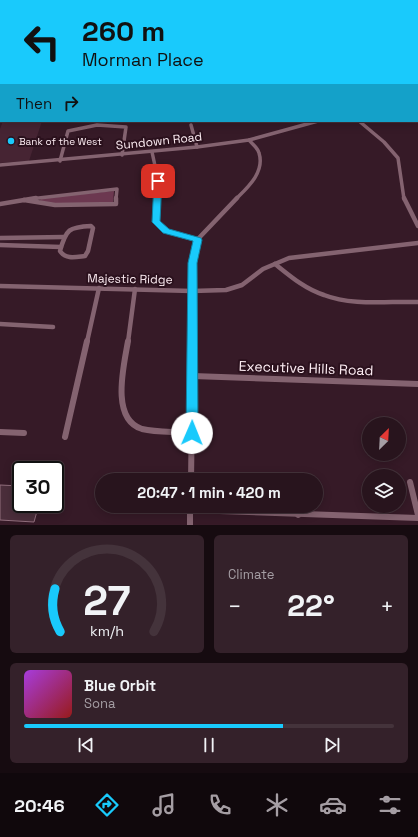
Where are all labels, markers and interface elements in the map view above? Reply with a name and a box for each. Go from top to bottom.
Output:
text: 260 m [82,13,165,49]
icon: left [16,16,68,68]
text: Morman Place [82,48,204,71]
icon: right [60,92,82,114]
text: Then [16,94,52,113]
street label: Sundown Road [115,129,203,153]
place label: Bank of the West [19,135,102,148]
marker: Bank of the West [6,136,16,146]
pin [141,164,175,198]
icon: arrive [147,170,169,192]
street label: Majestic Ridge [87,270,173,288]
street label: Executive Hills Road [238,357,374,379]
position arrow [171,412,213,454]
north arrow [362,417,406,461]
map controls [362,417,406,513]
speed limit sign: 30 [12,461,64,513]
button: layers [362,469,406,513]
text: 20:47 · 1 min · 420 m [137,483,281,502]
text: Climate [228,566,274,583]
text: 27 [83,574,131,627]
text: 22° [287,586,335,625]
text: − [228,592,242,620]
text: + [380,592,394,620]
text: km/h [90,622,124,640]
text: Blue Orbit [84,676,156,695]
text: Sona [84,695,115,712]
icon: previous [75,734,97,756]
icon: pause [198,734,220,756]
icon: next [321,734,343,756]
icon: directions [93,791,121,819]
icon: music [150,791,178,819]
icon: phone [206,791,234,819]
icon: climate [263,791,291,819]
icon: car [319,791,347,819]
icon: filters [376,791,404,819]
text: 20:46 [14,794,65,817]

